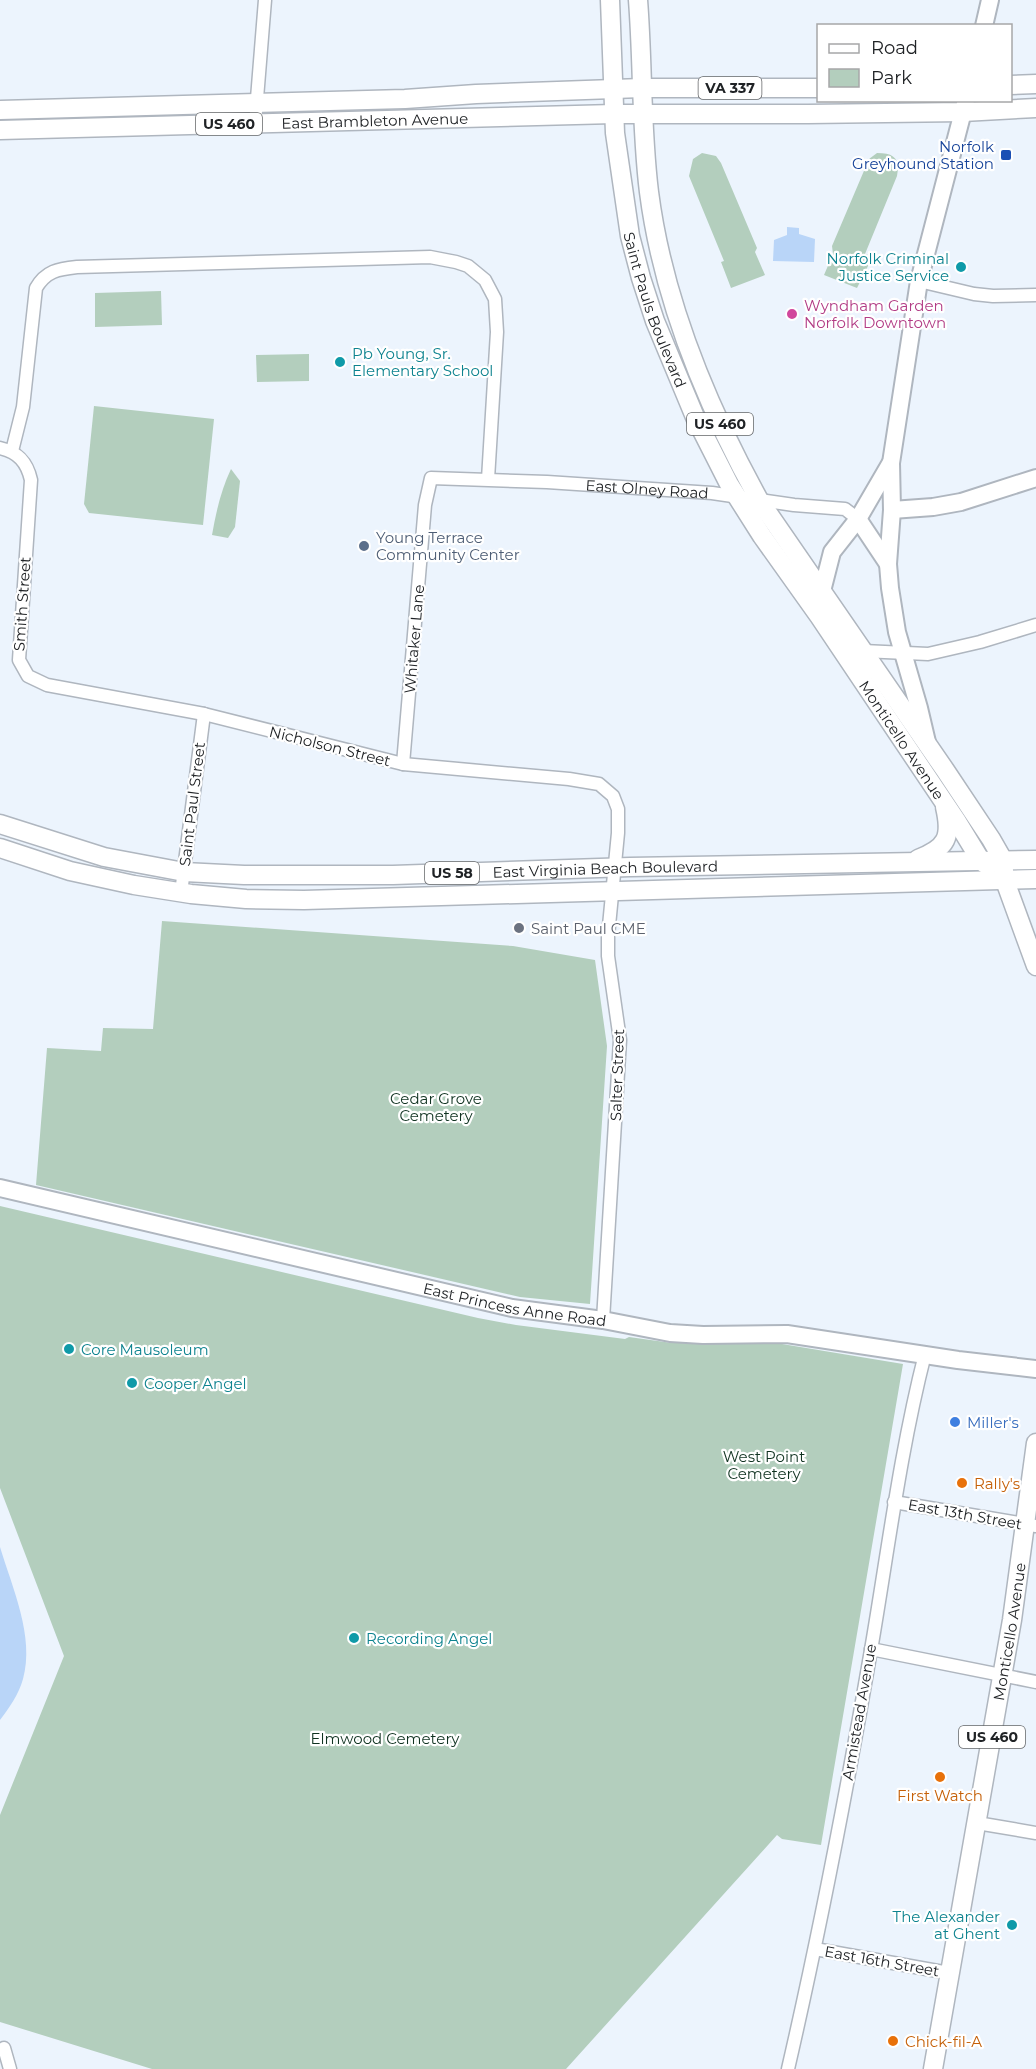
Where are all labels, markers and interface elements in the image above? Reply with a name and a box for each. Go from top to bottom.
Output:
legend [817,24,1012,102]
text: Road [871,37,918,59]
text: Park [871,67,912,89]
road number: VA 337 [698,77,762,99]
street label: East Brambleton Avenue [281,108,469,132]
road number: US 460 [196,113,262,135]
place label: Norfolk Greyhound Station [852,137,994,173]
marker: Norfolk Greyhound Station [999,148,1013,162]
street label: Saint Pauls Boulevard [620,230,691,390]
place label: Norfolk Criminal Justice Service [827,249,949,285]
marker: Norfolk Criminal Justice Service [954,260,968,274]
place label: Wyndham Garden Norfolk Downtown [804,296,946,332]
marker: Wyndham Garden Norfolk Downtown [785,307,799,321]
place label: Pb Young, Sr. Elementary School [352,344,493,380]
marker: Pb Young, Sr. Elementary School [333,355,347,369]
road number: US 460 [687,413,753,435]
street label: East Olney Road [585,475,709,502]
place label: Young Terrace Community Center [376,528,520,564]
marker: Young Terrace Community Center [357,539,371,553]
street label: Smith Street [9,556,35,652]
street label: Whitaker Lane [400,584,428,694]
street label: Monticello Avenue [855,677,949,803]
street label: Nicholson Street [267,722,393,770]
street label: Saint Paul Street [175,741,209,867]
street label: East Virginia Beach Boulevard [492,856,718,881]
road number: US 58 [425,862,479,884]
place label: Saint Paul CME [531,919,646,938]
marker: Saint Paul CME [512,921,526,935]
street label: Salter Street [606,1029,628,1121]
park label: Cedar Grove Cemetery [390,1089,482,1125]
street label: East Princess Anne Road [421,1278,608,1330]
place label: Core Mausoleum [81,1340,209,1359]
marker: Core Mausoleum [62,1342,76,1356]
place label: Cooper Angel [144,1374,247,1393]
marker: Cooper Angel [125,1376,139,1390]
place label: Miller's [967,1413,1019,1432]
marker: Miller's [948,1415,962,1429]
park label: West Point Cemetery [723,1447,805,1483]
place label: Rally's [974,1474,1020,1493]
marker: Rally's [955,1476,969,1490]
street label: East 13th Street [906,1495,1024,1533]
street label: Monticello Avenue [988,1561,1029,1702]
place label: Recording Angel [366,1629,492,1648]
marker: Recording Angel [347,1631,361,1645]
street label: Armistead Avenue [838,1642,880,1782]
road number: US 460 [959,1726,1025,1748]
park label: Elmwood Cemetery [311,1729,460,1748]
marker: First Watch [933,1770,947,1784]
place label: First Watch [897,1786,983,1805]
place label: The Alexander at Ghent [893,1907,1000,1943]
marker: The Alexander at Ghent [1005,1918,1019,1932]
street label: East 16th Street [823,1942,941,1980]
place label: Chick-fil-A [905,2032,982,2051]
marker: Chick-fil-A [886,2034,900,2048]

